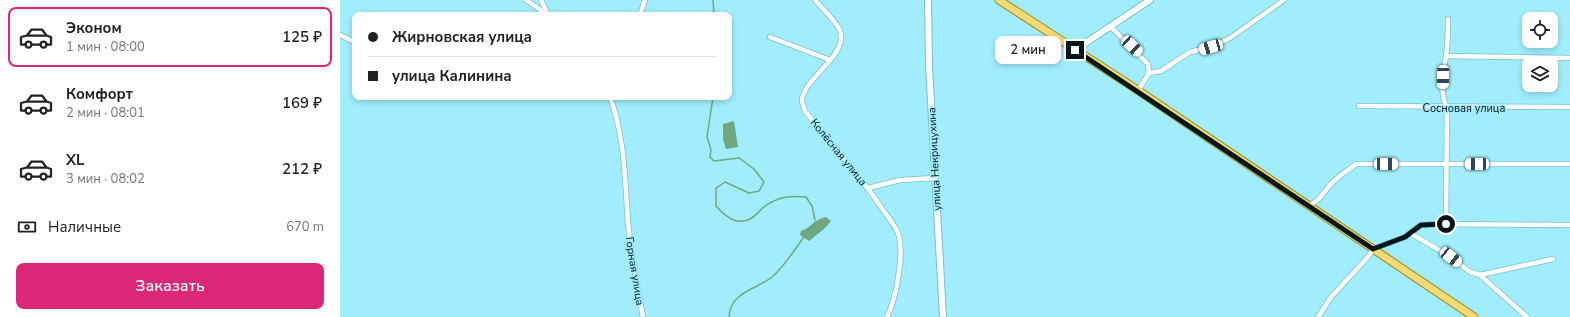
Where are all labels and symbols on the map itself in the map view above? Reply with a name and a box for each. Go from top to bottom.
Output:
car [1119,33,1145,59]
callout: 2 мин [995,36,1061,64]
car [1198,38,1224,56]
route end [1066,41,1084,59]
car [1437,65,1449,89]
street label: Сосновая улица [1423,101,1505,116]
street label: улица Некрицухина [924,107,945,211]
street label: Колёсная улица [807,116,870,189]
car [1374,158,1398,170]
car [1465,158,1489,170]
route start [1437,215,1455,233]
street label: Горная улица [622,236,647,306]
car [1438,245,1464,269]

